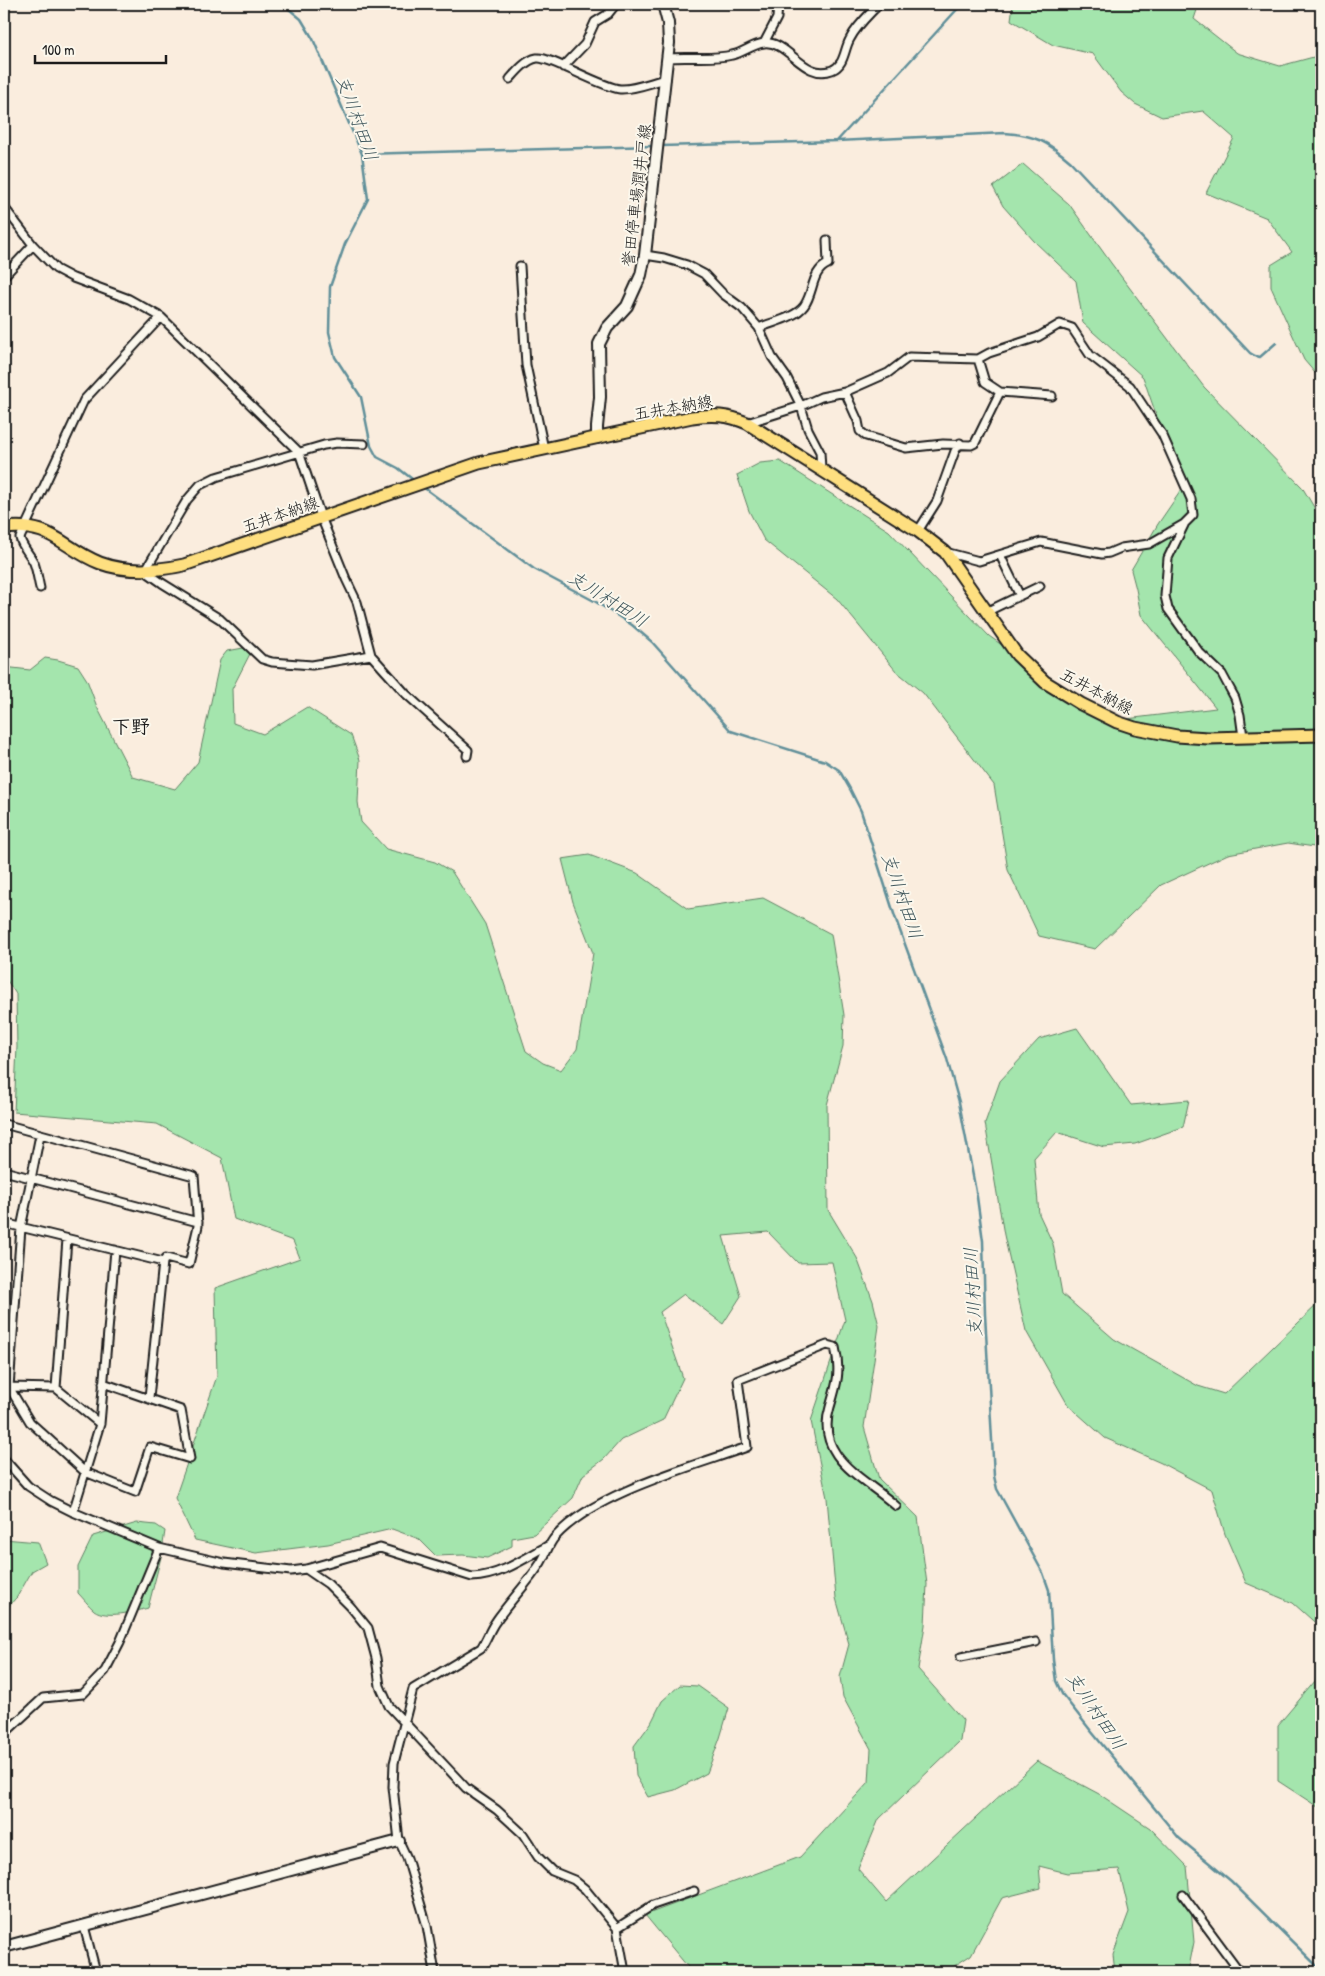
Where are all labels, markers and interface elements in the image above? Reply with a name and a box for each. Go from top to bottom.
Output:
scale bar [35,32,166,64]
text: 100 m [42,39,75,60]
water label: 支川村田川 [330,71,385,164]
street label: 誉田停車場潤井戸線 [616,122,656,268]
street label: 五井本納線 [632,389,714,425]
street label: 五井本納線 [239,491,321,537]
water label: 支川村田川 [563,564,653,633]
street label: 五井本納線 [1057,663,1137,719]
district label: 下野 [112,713,150,739]
water label: 支川村田川 [876,849,929,942]
water label: 支川村田川 [958,1246,987,1338]
water label: 支川村田川 [1061,1666,1132,1755]

